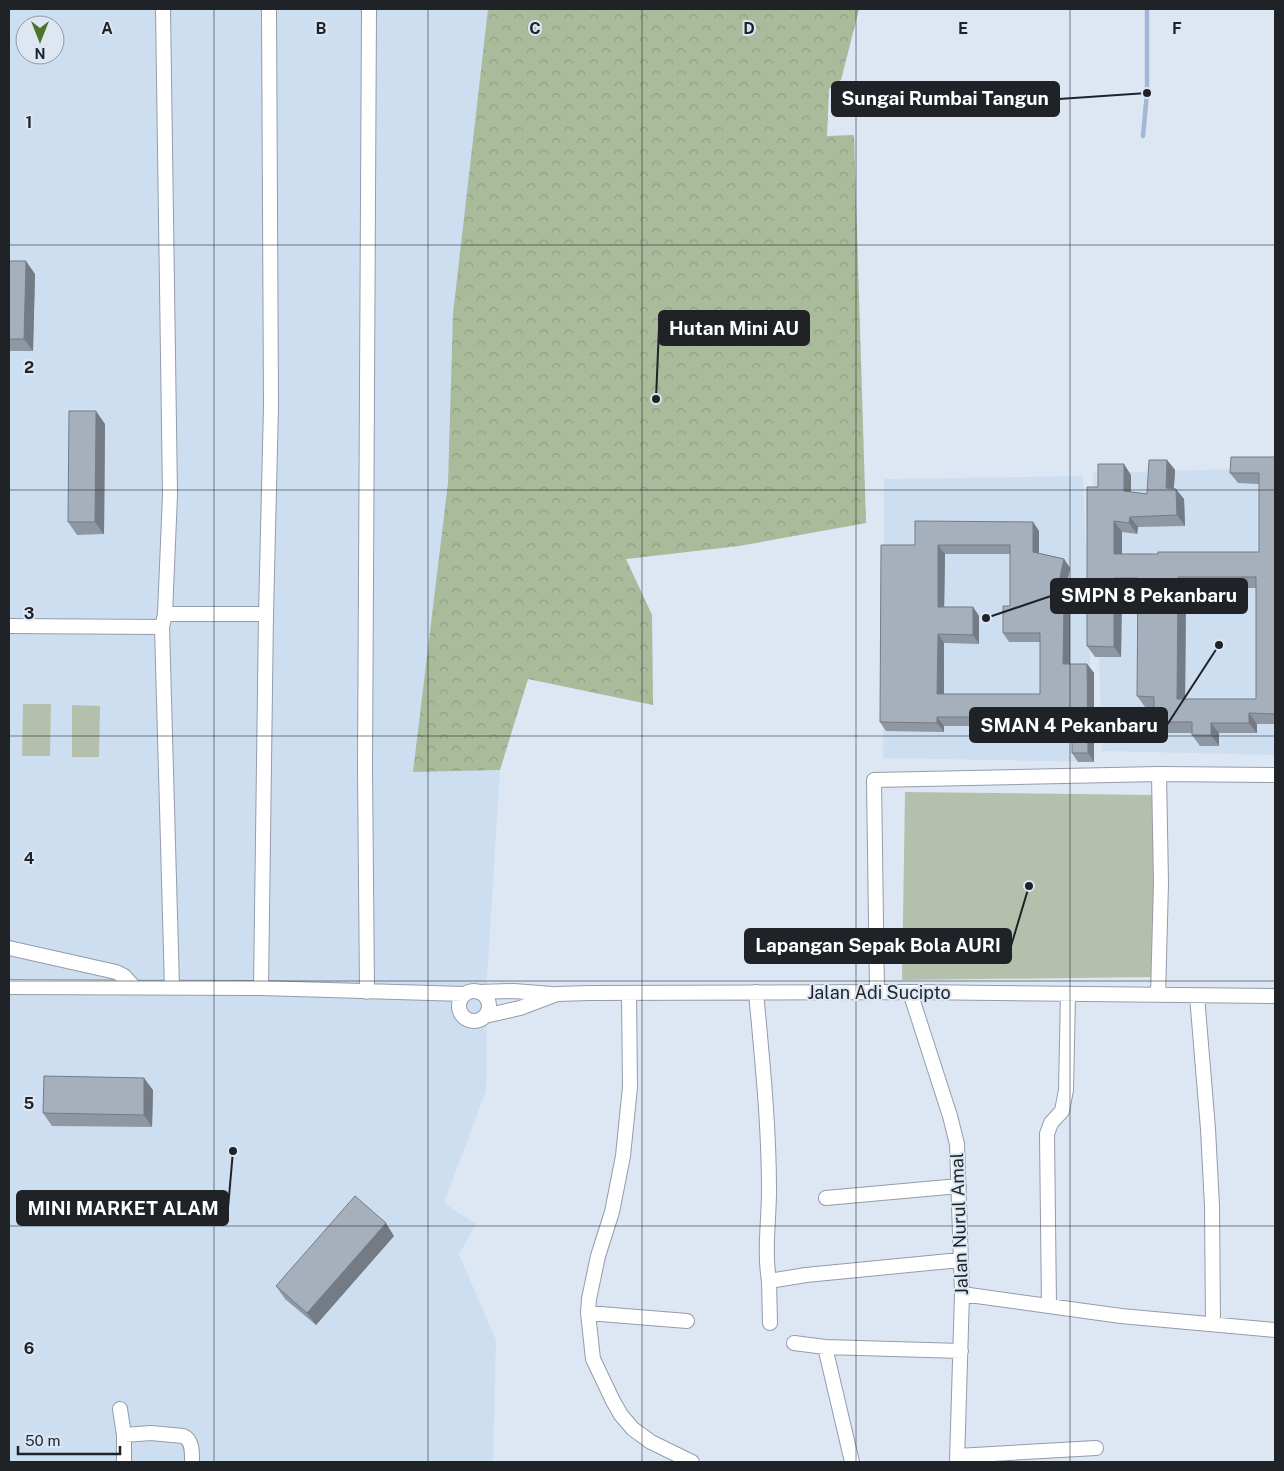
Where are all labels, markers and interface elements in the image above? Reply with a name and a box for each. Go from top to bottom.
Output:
north arrow [15,15,65,65]
text: A [101,19,113,38]
text: B [316,19,327,38]
text: C [529,19,541,38]
text: D [743,19,755,38]
text: E [958,19,968,38]
text: F [1172,19,1182,38]
text: N [35,45,45,61]
callout: Sungai Rumbai Tangun [832,82,1059,116]
text: Sungai Rumbai Tangun [841,87,1049,109]
text: 1 [26,113,32,132]
callout: Hutan Mini AU [659,311,809,345]
text: Hutan Mini AU [669,317,799,339]
text: 2 [24,358,34,377]
callout: SMPN 8 Pekanbaru [1051,579,1247,613]
text: SMPN 8 Pekanbaru [1061,584,1237,606]
text: 3 [24,604,34,623]
callout: SMAN 4 Pekanbaru [970,708,1167,742]
text: SMAN 4 Pekanbaru [980,714,1158,736]
text: 4 [24,849,35,868]
callout: Lapangan Sepak Bola AURI [745,929,1011,963]
text: Lapangan Sepak Bola AURI [755,934,1001,956]
street label: Jalan Adi Sucipto [807,982,951,1003]
text: 5 [24,1094,35,1113]
street label: Jalan Nurul Amal [946,1153,972,1295]
callout: MINI MARKET ALAM [17,1191,228,1225]
text: MINI MARKET ALAM [27,1197,219,1219]
text: 6 [24,1339,34,1358]
scale bar [18,1424,120,1456]
text: 50 m [25,1432,60,1449]

